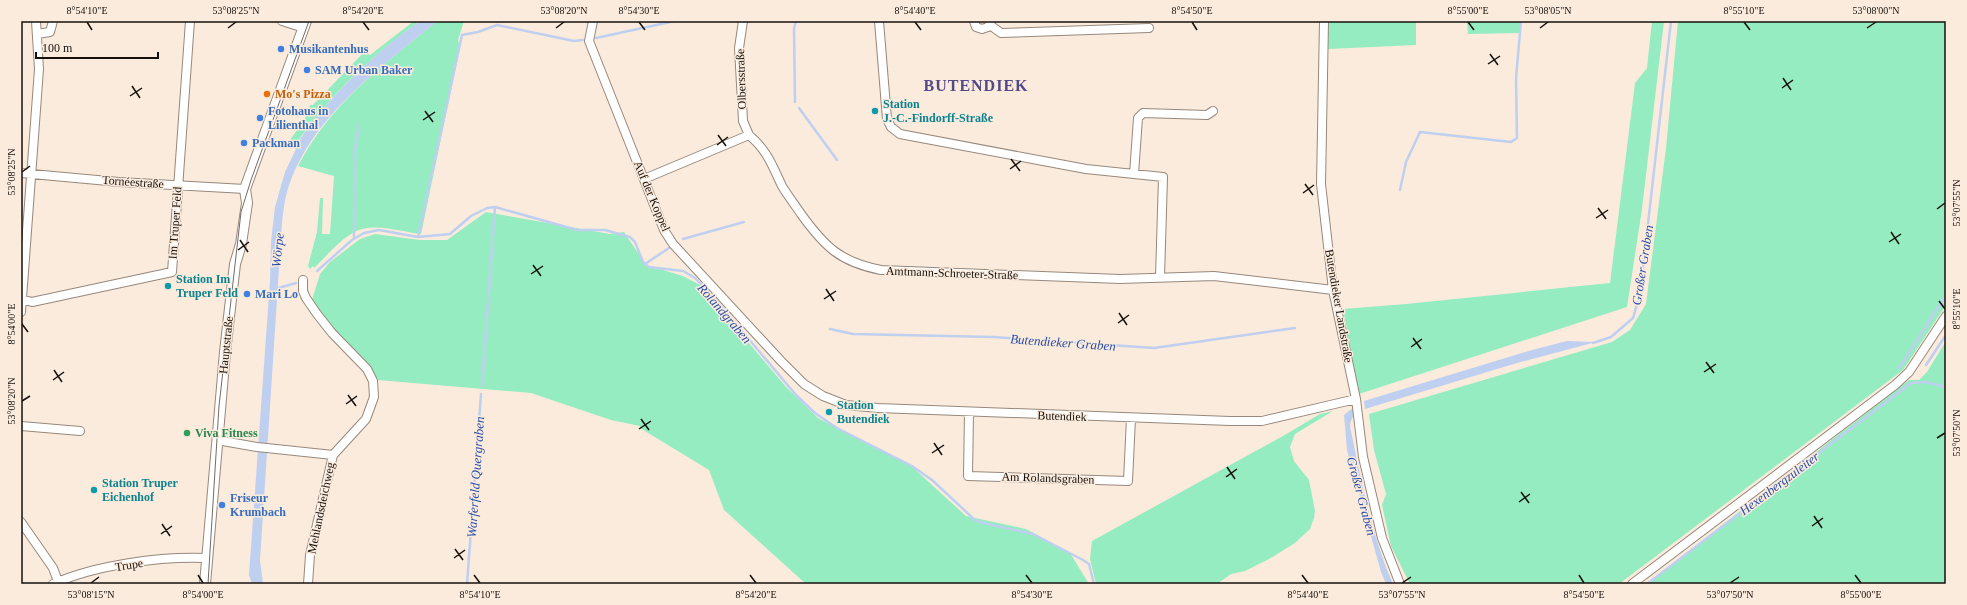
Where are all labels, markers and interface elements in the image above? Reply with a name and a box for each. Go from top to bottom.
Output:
text: 8°54'10"E [67,5,108,16]
text: 53°08'25"N [212,5,260,16]
text: 8°54'20"E [343,5,384,16]
text: 53°08'20"N [540,5,588,16]
text: 8°54'30"E [619,5,660,16]
text: 8°54'40"E [895,5,936,16]
text: 8°54'50"E [1172,5,1213,16]
text: 8°55'00"E [1448,5,1489,16]
text: 53°08'05"N [1524,5,1572,16]
text: 8°55'10"E [1724,5,1765,16]
text: 53°08'00"N [1852,5,1900,16]
scale bar [36,34,158,60]
text: 100 m [42,41,73,55]
place label: Musikantenhus [289,42,369,56]
marker: Musikantenhus [276,44,286,54]
street label: Olbersstraße [733,48,749,110]
place label: SAM Urban Baker [315,63,413,77]
marker: SAM Urban Baker [302,65,312,75]
district label: BUTENDIEK [923,77,1029,94]
place label: Mo's Pizza [275,87,331,101]
marker: Mo's Pizza [262,89,272,99]
place label: Station J.-C.-Findorff-Straße [883,97,994,125]
place label: Fotohaus in Lilienthal [268,104,329,132]
marker: Station J.-C.-Findorff-Straße [870,106,880,116]
marker: Fotohaus in Lilienthal [255,113,265,123]
place label: Packman [252,136,300,150]
marker: Packman [239,138,249,148]
text: 53°08'25"N [6,148,17,196]
street label: Auf der Koppel [631,159,673,234]
street label: Tornéestraße [102,173,164,191]
text: 53°07'55"N [1951,179,1962,227]
street label: Im Truper Feld [165,186,185,260]
water label: Großer Graben [1629,224,1656,306]
water label: Wörpe [268,232,287,268]
street label: Butendieker Landstraße [1322,248,1356,364]
street label: Amtmann-Schroeter-Straße [886,264,1018,282]
place label: Station Im Truper Feld [176,272,238,300]
water label: Rolandgraben [694,280,755,346]
marker: Station Im Truper Feld [163,281,173,291]
place label: Mari Lo [255,287,298,301]
marker: Mari Lo [242,289,252,299]
text: 8°55'10"E [1951,289,1962,330]
text: 8°54'00"E [6,304,17,345]
street label: Hauptstraße [216,315,236,375]
water label: Butendieker Graben [1010,331,1116,354]
text: 53°08'20"N [6,377,17,425]
place label: Station Butendiek [837,398,890,426]
marker: Station Butendiek [824,407,834,417]
street label: Butendiek [1037,408,1087,424]
text: 53°07'50"N [1951,409,1962,457]
water label: Warferfeld Quergraben [464,416,487,538]
place label: Viva Fitness [195,426,258,440]
marker: Viva Fitness [182,428,192,438]
water label: Hexenbergzuleiter [1736,448,1823,519]
water label: Großer Graben [1344,455,1379,537]
street label: Mehlandsdeichweg [304,461,338,555]
street label: Am Rolandsgraben [1001,469,1095,487]
place label: Station Truper Eichenhof [102,476,179,504]
marker: Station Truper Eichenhof [89,485,99,495]
place label: Friseur Krumbach [230,491,286,519]
marker: Friseur Krumbach [217,500,227,510]
street label: Trupe [114,556,144,574]
text: 53°08'15"N [67,589,115,600]
text: 8°54'00"E [183,589,224,600]
text: 8°54'10"E [460,589,501,600]
text: 8°54'20"E [736,589,777,600]
text: 8°54'30"E [1012,589,1053,600]
text: 8°54'40"E [1288,589,1329,600]
text: 53°07'55"N [1378,589,1426,600]
text: 8°54'50"E [1564,589,1605,600]
text: 53°07'50"N [1706,589,1754,600]
text: 8°55'00"E [1841,589,1882,600]

